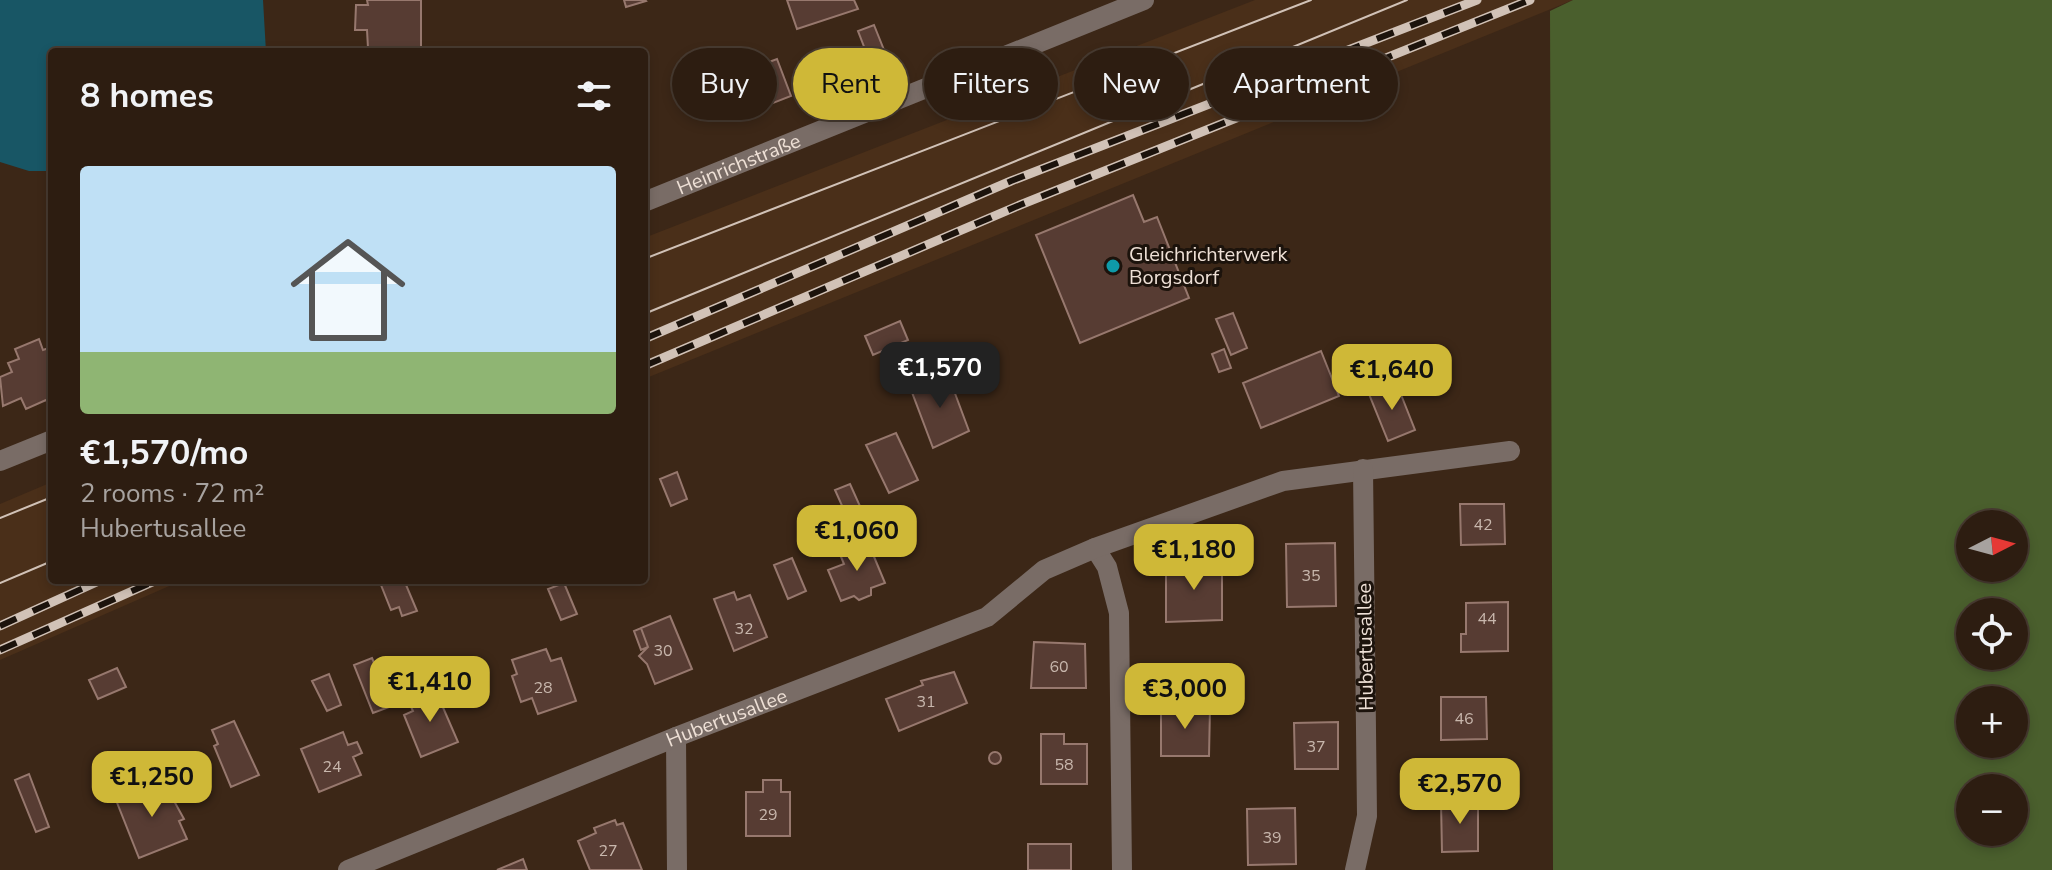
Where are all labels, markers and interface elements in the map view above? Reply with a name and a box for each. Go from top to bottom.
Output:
chip: Buy [672,48,777,120]
chip: Rent [793,48,908,120]
chip: Filters [924,48,1058,120]
chip: New [1074,48,1189,120]
chip: Apartment [1205,48,1398,120]
text: 8 homes [80,73,214,119]
icon: filters [572,74,616,118]
street label: Heinrichstraße [673,127,805,201]
icon: home [276,218,420,362]
place label: Gleichrichterwerk Borgsdorf [1129,241,1288,291]
marker: Gleichrichterwerk Borgsdorf [1104,257,1122,275]
pin: €1,570 [875,342,1005,410]
pin: €1,640 [1327,344,1457,412]
text: €1,570 [898,350,982,385]
text: €1,640 [1350,352,1434,387]
text: €1,570/mo [80,430,248,476]
text: 2 rooms · 72 m² [80,476,264,511]
pin: €1,060 [792,505,922,573]
north arrow [1956,510,2028,582]
map controls [1956,510,2028,846]
text: Hubertusallee [80,511,246,546]
text: €1,060 [815,513,899,548]
house number: 42 [1473,514,1493,536]
pin: €1,180 [1129,524,1259,592]
text: €1,180 [1152,532,1236,567]
house number: 35 [1301,565,1321,587]
street label: Hubertusallee [1351,583,1380,711]
button: locate [1956,598,2028,670]
house number: 44 [1477,608,1497,630]
house number: 32 [734,618,754,640]
house number: 30 [653,640,673,662]
pin: €1,410 [365,656,495,724]
house number: 60 [1049,656,1069,678]
pin: €3,000 [1120,663,1250,731]
text: €1,410 [388,664,472,699]
text: €3,000 [1143,671,1227,706]
house number: 28 [533,677,553,699]
street label: Hubertusallee [662,682,791,754]
button: + [1956,686,2028,758]
house number: 31 [916,691,936,713]
house number: 46 [1454,708,1474,730]
house number: 37 [1306,736,1326,758]
pin: €1,250 [87,751,217,819]
house number: 58 [1054,754,1074,776]
house number: 24 [322,756,342,778]
pin: €2,570 [1395,758,1525,826]
text: €1,250 [110,759,194,794]
text: €2,570 [1418,766,1502,801]
button: − [1956,774,2028,846]
house number: 29 [758,804,778,826]
house number: 39 [1262,827,1282,849]
house number: 27 [598,840,618,862]

